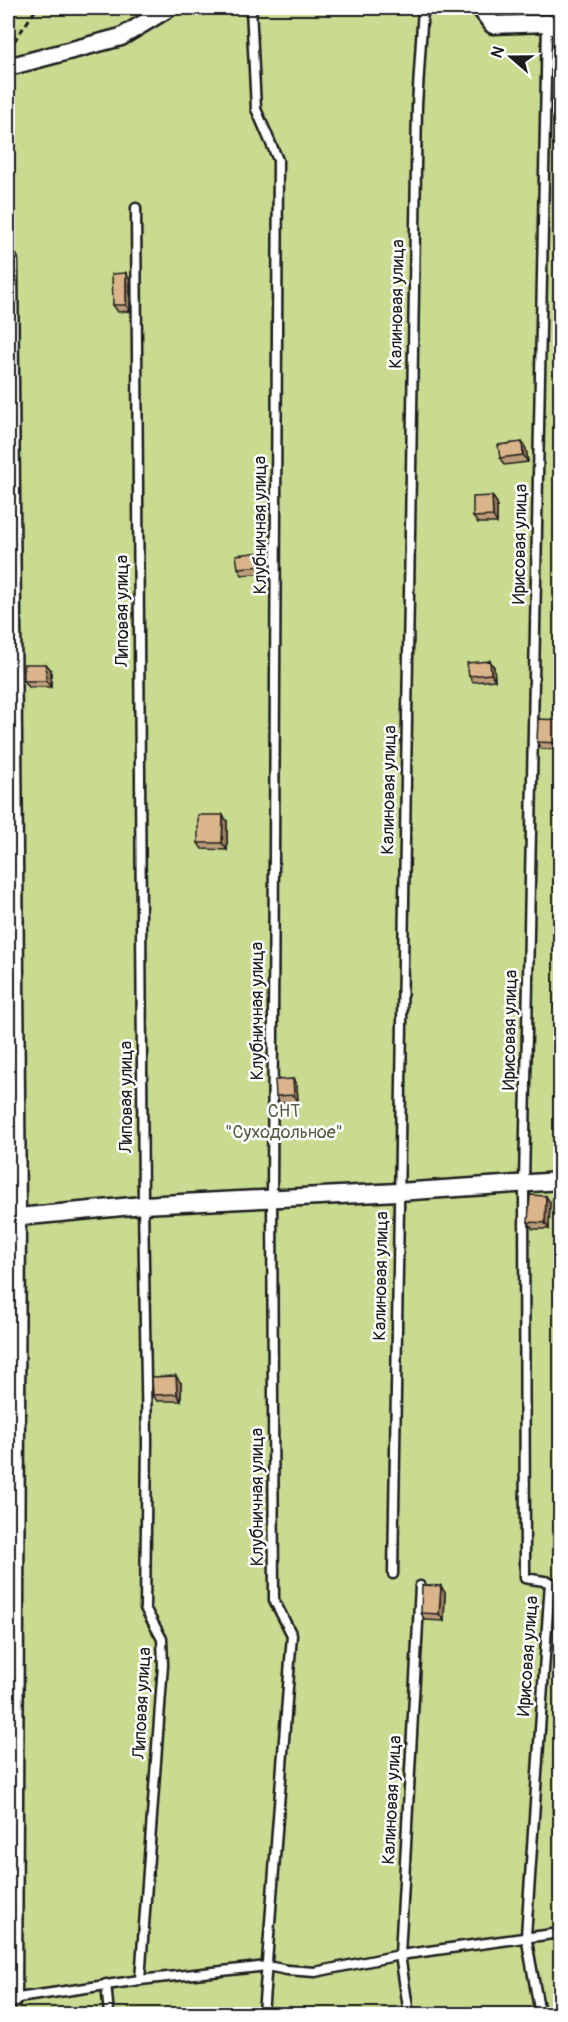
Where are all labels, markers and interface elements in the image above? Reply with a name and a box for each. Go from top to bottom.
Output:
north arrow [481,27,541,87]
text: N [487,44,509,61]
street label: Калиновая улица [384,239,410,369]
street label: Клубничная улица [249,456,272,594]
street label: Ирисовая улица [507,484,533,604]
street label: Липовая улица [111,555,134,668]
street label: Калиновая улица [376,725,402,855]
street label: Клубничная улица [246,942,269,1080]
street label: Ирисовая улица [497,970,523,1090]
street label: Липовая улица [115,1041,138,1154]
park label: СНТ "Суходольное" [225,1100,343,1144]
street label: Калиновая улица [368,1211,394,1341]
street label: Клубничная улица [246,1428,269,1566]
street label: Ирисовая улица [512,1595,544,1717]
street label: Липовая улица [128,1646,156,1761]
street label: Калиновая улица [377,1735,407,1865]

